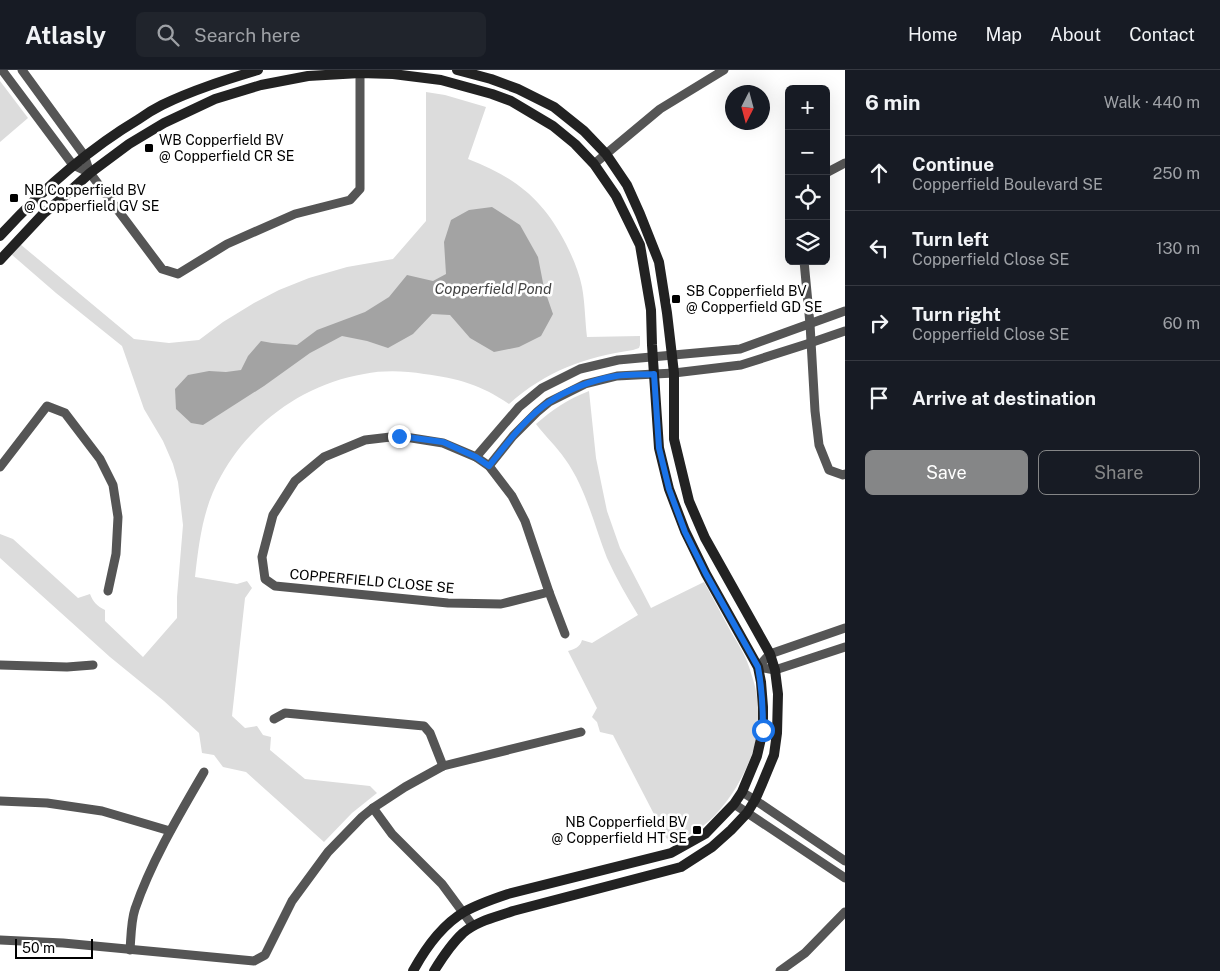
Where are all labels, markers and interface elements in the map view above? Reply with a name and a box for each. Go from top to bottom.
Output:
search box [136,12,486,57]
text: Atlasly [25,21,106,49]
icon: search [154,21,182,49]
text: Search here [194,24,301,46]
text: Home [908,24,958,45]
text: Map [986,24,1022,45]
text: About [1050,24,1101,45]
text: Contact [1129,24,1195,45]
north arrow [725,85,770,130]
map controls [785,85,830,265]
button: + [785,85,830,130]
text: 6 min [865,90,921,115]
text: Walk · 440 m [1104,93,1200,112]
button: − [785,130,830,175]
place label: WB Copperfield BV @ Copperfield CR SE [159,132,294,164]
marker: WB Copperfield BV @ Copperfield CR SE [143,142,155,154]
text: Continue [912,153,994,175]
icon: ahead [865,159,893,187]
text: 250 m [1153,164,1200,183]
button: locate [785,175,830,220]
text: Copperfield Boulevard SE [912,175,1103,194]
place label: NB Copperfield BV @ Copperfield GV SE [24,182,160,214]
marker: NB Copperfield BV @ Copperfield GV SE [8,192,20,204]
button: layers [785,220,830,265]
text: Turn left [912,228,989,250]
icon: left [865,234,893,262]
text: 130 m [1156,239,1200,258]
text: Copperfield Close SE [912,250,1069,269]
water label: Copperfield Pond [434,280,552,297]
place label: SB Copperfield BV @ Copperfield GD SE [686,283,822,315]
marker: SB Copperfield BV @ Copperfield GD SE [670,293,682,305]
text: Turn right [912,303,1001,325]
icon: right [865,309,893,337]
text: 60 m [1163,314,1200,333]
text: Copperfield Close SE [912,325,1069,344]
icon: arrive [865,384,893,412]
text: Arrive at destination [912,387,1096,409]
route end [388,425,411,448]
button: Save [865,450,1028,495]
button: Share [1038,450,1200,495]
street label: COPPERFIELD CLOSE SE [289,566,455,596]
route start [752,719,775,742]
place label: NB Copperfield BV @ Copperfield HT SE [552,814,688,846]
marker: NB Copperfield BV @ Copperfield HT SE [691,824,703,836]
scale bar [15,936,92,959]
text: 50 m [22,940,55,956]

